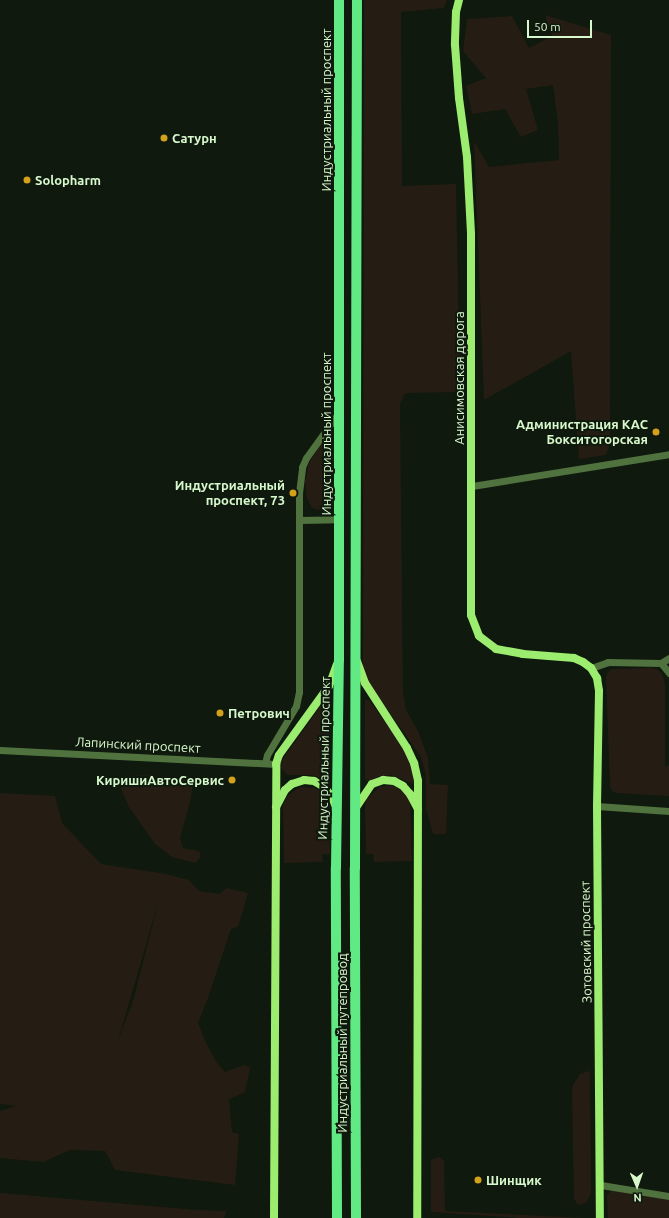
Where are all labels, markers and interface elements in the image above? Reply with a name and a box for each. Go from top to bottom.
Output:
scale bar [529,12,594,38]
text: 50 m [534,20,561,33]
street label: Индустриальный проспект [318,28,334,192]
place label: Сатурн [172,130,217,146]
marker: Сатурн [159,133,169,143]
place label: Solopharm [35,172,101,188]
marker: Solopharm [22,175,32,185]
street label: Анисимовская дорога [451,311,467,445]
street label: Индустриальный проспект [318,352,334,516]
place label: Администрация КАС Бокситогорская [516,417,648,448]
marker: Администрация КАС Бокситогорская [651,427,661,437]
place label: Индустриальный проспект, 73 [175,478,285,509]
marker: Индустриальный проспект, 73 [288,488,298,498]
street label: Индустриальный проспект [315,676,333,840]
place label: Петрович [228,705,290,721]
marker: Петрович [215,708,225,718]
street label: Лапинский проспект [75,734,201,756]
place label: КиришиАвтоСервис [96,772,224,788]
marker: КиришиАвтоСервис [227,775,237,785]
street label: Зотовский проспект [577,881,595,1003]
street label: Индустриальный путепровод [334,953,350,1133]
north arrow [617,1166,657,1206]
place label: Шинщик [486,1172,542,1188]
marker: Шинщик [473,1175,483,1185]
text: N [633,1192,642,1204]

